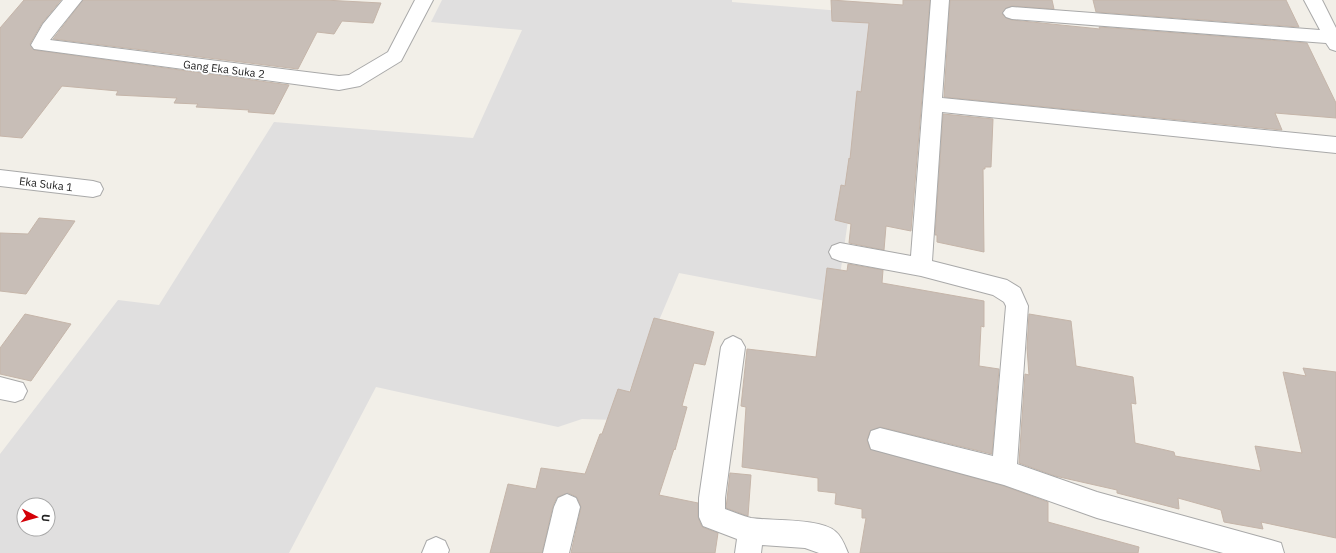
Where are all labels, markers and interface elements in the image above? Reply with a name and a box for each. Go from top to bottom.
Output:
street label: Gang Eka Suka 2 [182,57,266,81]
street label: Eka Suka 1 [18,174,74,194]
north arrow [16,497,56,537]
text: U [39,514,53,523]

